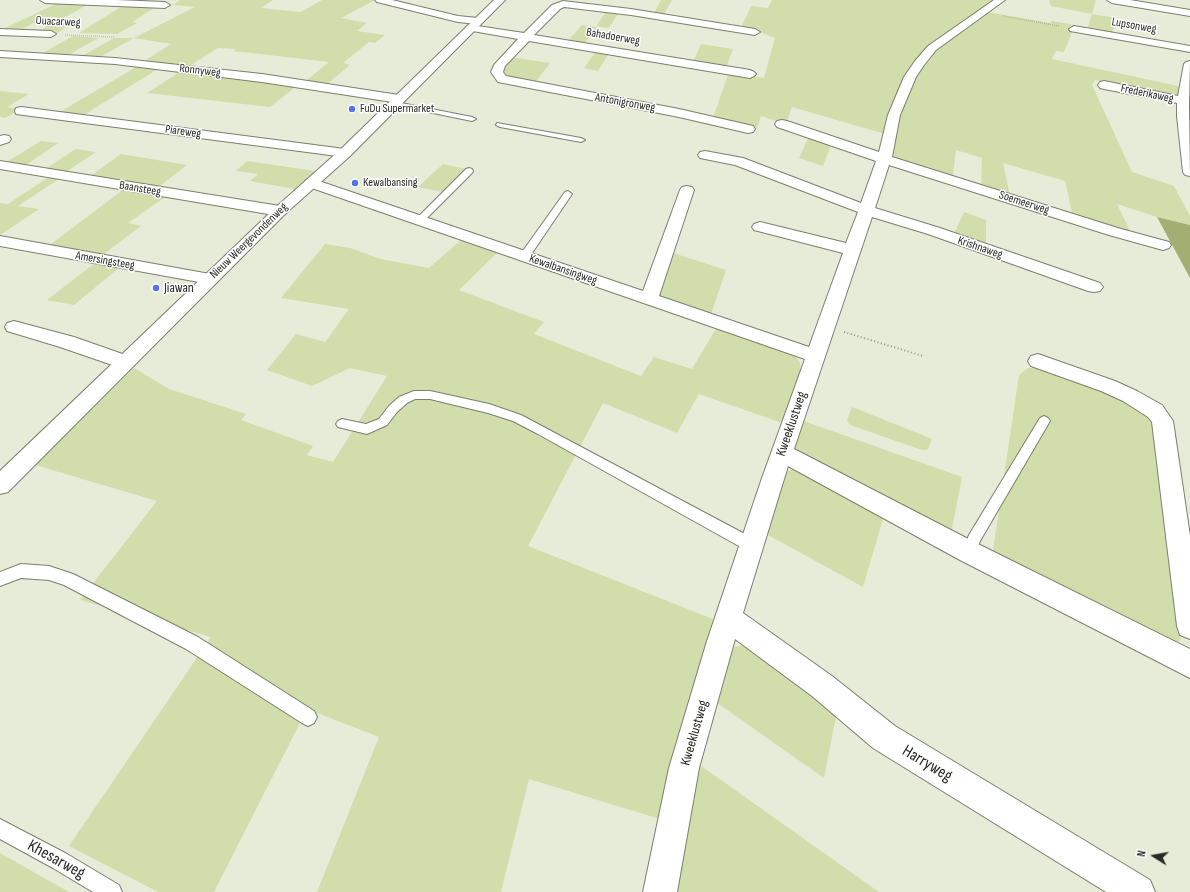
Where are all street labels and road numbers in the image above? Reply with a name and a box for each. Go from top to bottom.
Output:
street label: Ouacarweg [35,14,81,30]
street label: Lupsonweg [1111,15,1157,37]
street label: Bahadoerweg [585,25,641,49]
street label: Ronnyweg [178,61,222,81]
street label: Frederikaweg [1119,81,1175,107]
street label: Antonigronweg [594,91,656,115]
street label: Piareweg [164,122,202,142]
street label: Baansteeg [118,178,162,200]
street label: Soemeerweg [997,188,1051,218]
street label: Nieuw Weergevondenweg [207,200,291,282]
street label: Krishnaweg [956,234,1004,262]
street label: Amersingsteeg [74,249,136,273]
street label: Kewalbansingweg [527,252,599,288]
street label: Kweeklustweg [773,389,811,459]
street label: Kweeklustweg [678,698,712,768]
street label: Harryweg [898,741,956,787]
street label: Khesarweg [24,836,88,884]

